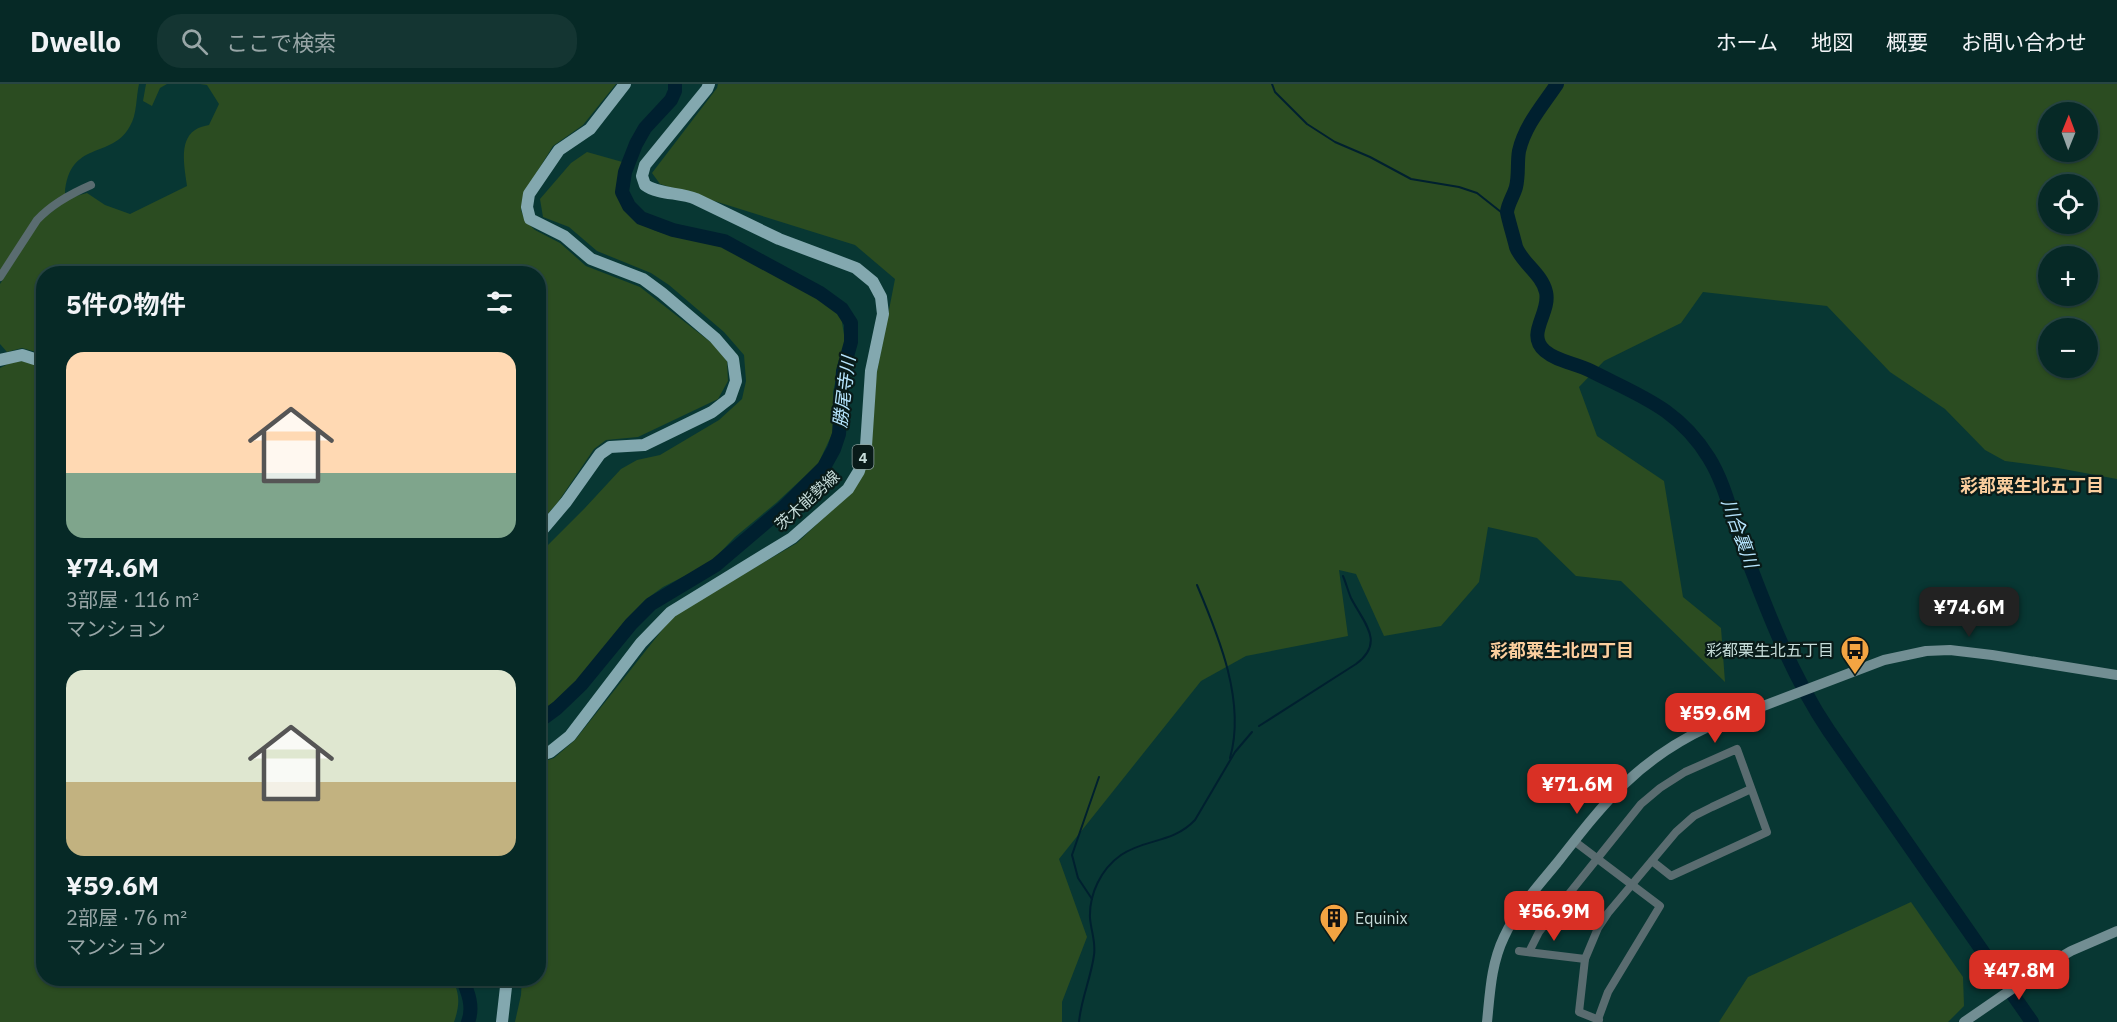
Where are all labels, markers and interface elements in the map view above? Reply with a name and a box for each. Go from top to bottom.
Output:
search box [157,14,577,68]
text: Dwello [30,23,121,60]
icon: search [178,25,211,58]
text: ここで検索 [226,28,336,57]
text: ホーム [1716,28,1778,56]
text: 地図 [1811,28,1853,56]
text: 概要 [1886,28,1928,56]
text: お問い合わせ [1961,28,2087,56]
north arrow [2038,102,2098,162]
map controls [2038,102,2098,378]
button: locate [2038,174,2098,234]
button: + [2038,246,2098,306]
icon: filters [483,286,516,319]
text: 5件の物件 [66,287,186,321]
button: − [2038,318,2098,378]
water label: 勝尾寺川 [828,353,860,429]
icon: home [237,391,345,499]
road number: 4 [852,445,874,469]
street label: 茨木能勢線 [771,466,843,534]
district label: 彩都粟生北五丁目 [1960,474,2104,497]
water label: 川合裏川 [1717,495,1764,573]
text: ¥74.6M [66,550,159,584]
text: 3部屋 · 116 m² [66,586,199,613]
pin: ¥74.6M [1920,587,2018,638]
text: ¥74.6M [1933,593,2005,620]
text: マンション [66,615,166,642]
bus stop icon: 彩都栗生北五丁目 [1839,634,1871,676]
district label: 彩都粟生北四丁目 [1490,639,1634,662]
place label: 彩都栗生北五丁目 [1706,640,1834,660]
pin: ¥59.6M [1666,693,1764,744]
text: ¥59.6M [1679,699,1751,726]
icon: home [237,709,345,817]
pin: ¥71.6M [1528,764,1626,815]
text: ¥71.6M [1541,770,1613,797]
text: ¥59.6M [66,868,159,902]
pin: ¥56.9M [1505,891,1603,942]
text: ¥56.9M [1518,897,1590,924]
building icon: Equinix [1318,902,1350,944]
text: 2部屋 · 76 m² [66,904,187,931]
place label: Equinix [1355,908,1408,928]
text: マンション [66,933,166,960]
pin: ¥47.8M [1970,950,2068,1001]
text: ¥47.8M [1983,956,2055,983]

